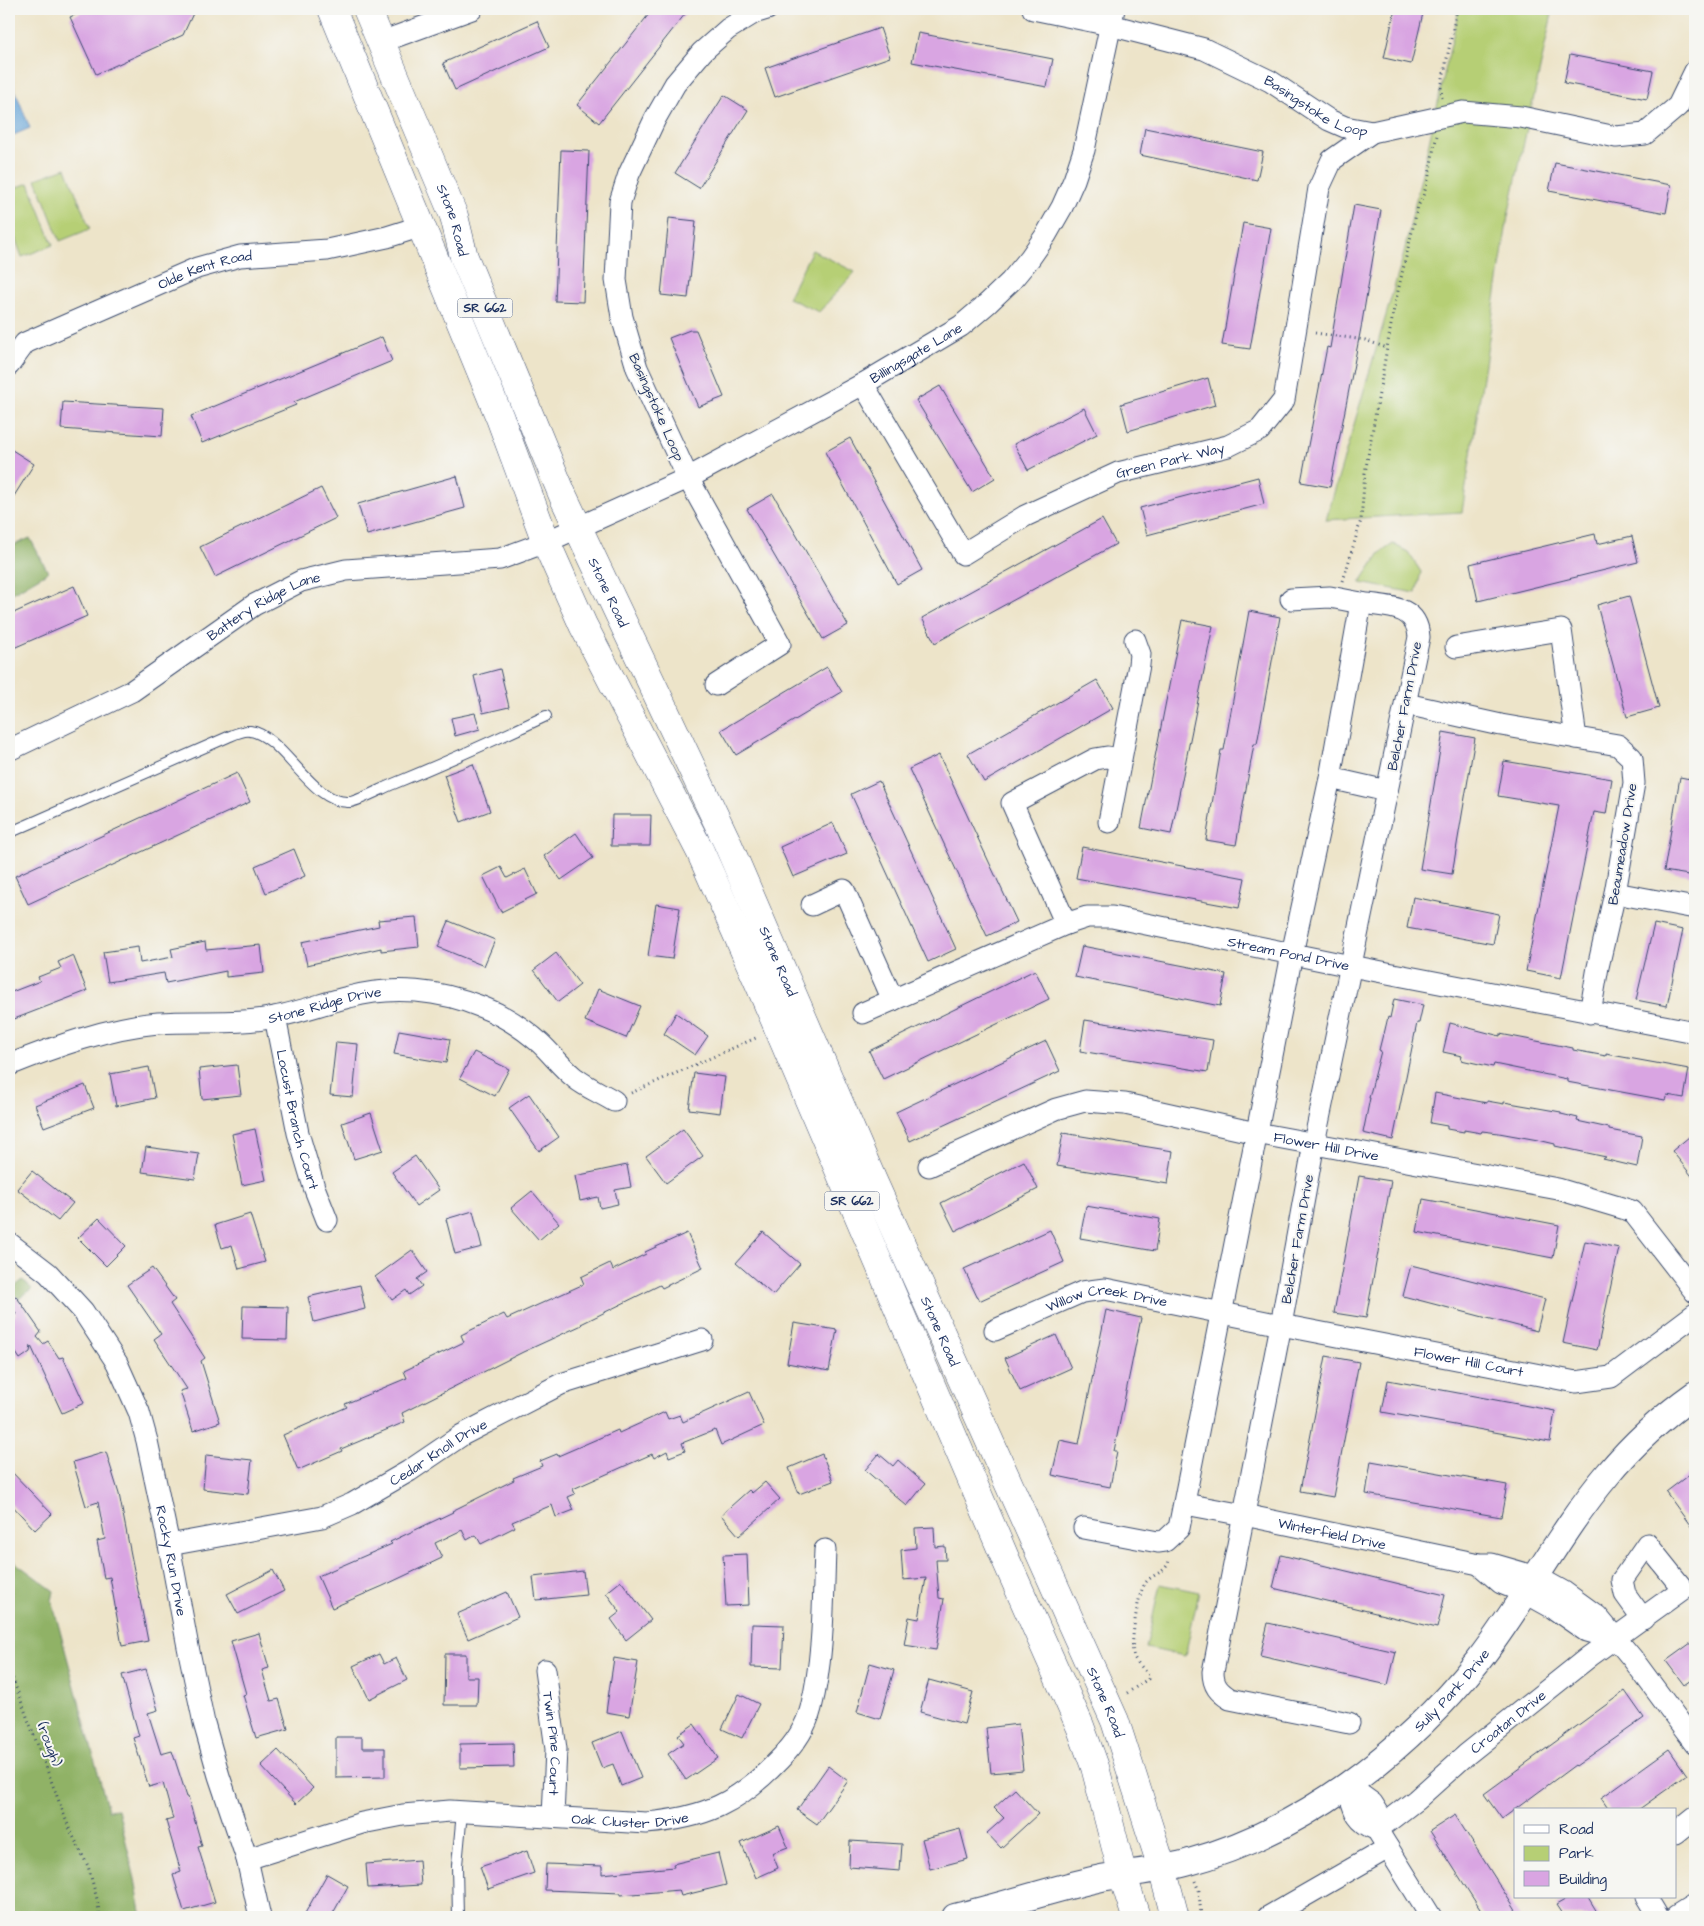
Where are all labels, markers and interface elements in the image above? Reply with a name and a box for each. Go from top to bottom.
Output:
street label: Basingstoke Loop [1261,71,1369,142]
street label: Stone Road [431,181,472,258]
street label: Olde Kent Road [155,246,252,295]
road number: SR 662 [458,298,512,318]
street label: Billingsgate Lane [866,318,967,389]
street label: Basingstoke Loop [623,350,689,465]
street label: Green Park Way [1114,438,1227,484]
street label: Stone Road [583,555,633,631]
street label: Battery Ridge Lane [203,567,323,646]
street label: Belcher Farm Drive [1383,639,1427,773]
street label: Beaumeadow Drive [1603,781,1643,907]
street label: Stone Road [753,923,801,1000]
street label: Stream Pond Drive [1226,932,1352,977]
street label: Stone Ridge Drive [267,982,383,1029]
street label: Locust Branch Court [271,1048,323,1192]
street label: Flower Hill Drive [1272,1127,1381,1167]
street label: Belcher Farm Drive [1277,1172,1319,1306]
road number: SR 662 [824,1192,880,1210]
street label: Willow Creek Drive [1043,1280,1169,1318]
street label: Stone Road [915,1293,964,1370]
street label: Flower Hill Court [1412,1342,1525,1383]
street label: Cedar Knoll Drive [386,1414,491,1491]
street label: Rocky Run Drive [150,1504,191,1618]
street label: Winterfield Drive [1276,1513,1388,1555]
street label: Sully Park Drive [1410,1645,1495,1737]
street label: Stone Road [1081,1664,1129,1740]
street label: Croatan Drive [1466,1686,1551,1759]
street label: Twin Pine Court [537,1690,565,1796]
street label: (rough) [31,1719,67,1769]
street label: Oak Cluster Drive [571,1808,691,1834]
legend [1514,1808,1676,1898]
text: Road [1559,1819,1594,1840]
text: Park [1559,1843,1594,1864]
text: Building [1559,1869,1607,1891]

